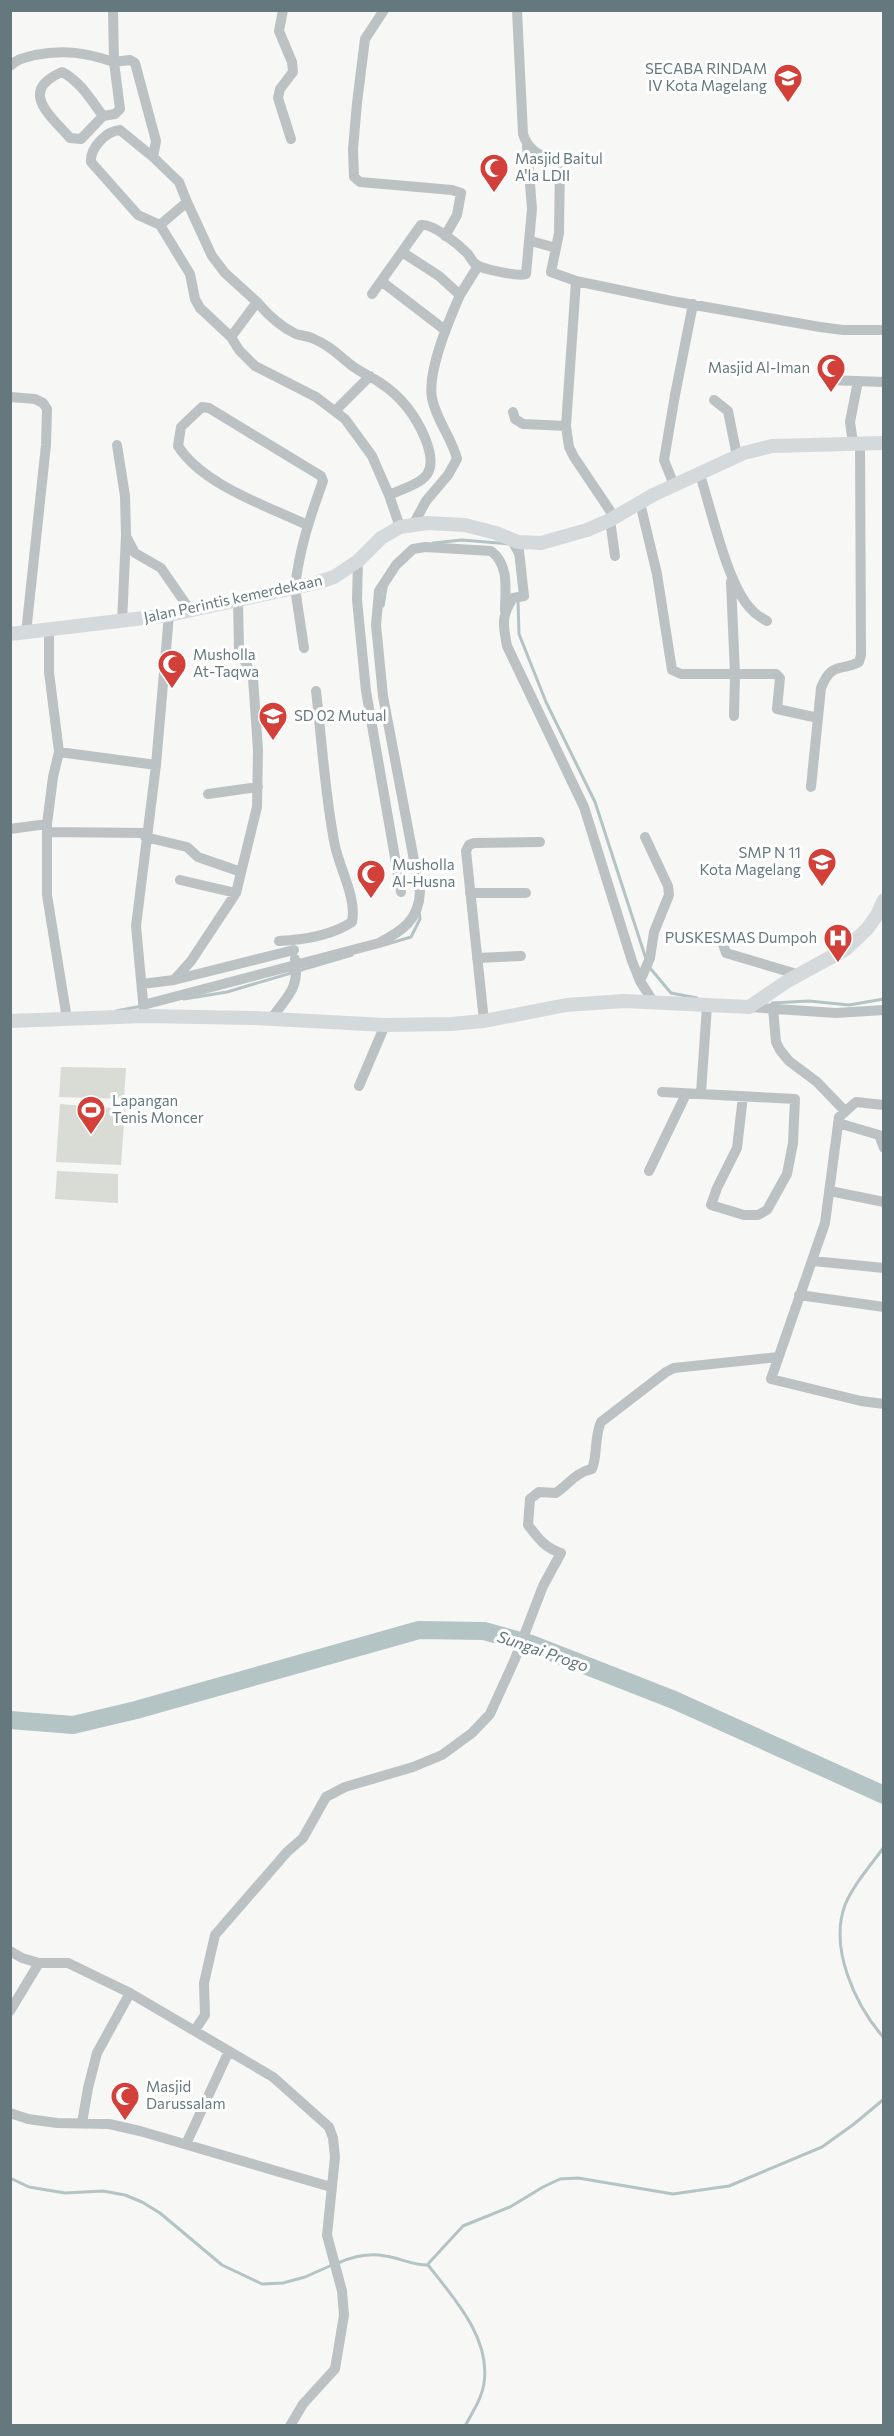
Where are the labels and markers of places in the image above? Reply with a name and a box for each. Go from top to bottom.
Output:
place label: SECABA RINDAM IV Kota Magelang [645,59,767,94]
school or university icon: SECABA RINDAM IV Kota Magelang [772,62,804,104]
place label: Masjid Baitul A'la LDII [515,149,603,184]
mosque icon: Masjid Baitul A'la LDII [478,152,510,194]
mosque icon: Masjid Al-Iman [815,352,847,394]
place label: Masjid Al-Iman [708,358,810,376]
place label: Musholla At-Taqwa [193,645,259,680]
mosque icon: Musholla At-Taqwa [156,648,188,690]
school or university icon: SD 02 Mutual [257,700,289,742]
place label: SD 02 Mutual [294,706,387,724]
place label: SMP N 11 Kota Magelang [699,843,801,878]
school or university icon: SMP N 11 Kota Magelang [806,846,838,888]
place label: Musholla Al-Husna [392,855,455,890]
mosque icon: Musholla Al-Husna [355,858,387,900]
hospital icon: PUSKESMAS Dumpoh [822,922,854,964]
place label: PUSKESMAS Dumpoh [665,928,817,946]
place label: Lapangan Tenis Moncer [112,1091,204,1126]
sports icon: Lapangan Tenis Moncer [75,1094,107,1136]
place label: Masjid Darussalam [146,2077,225,2112]
mosque icon: Masjid Darussalam [109,2080,141,2122]

